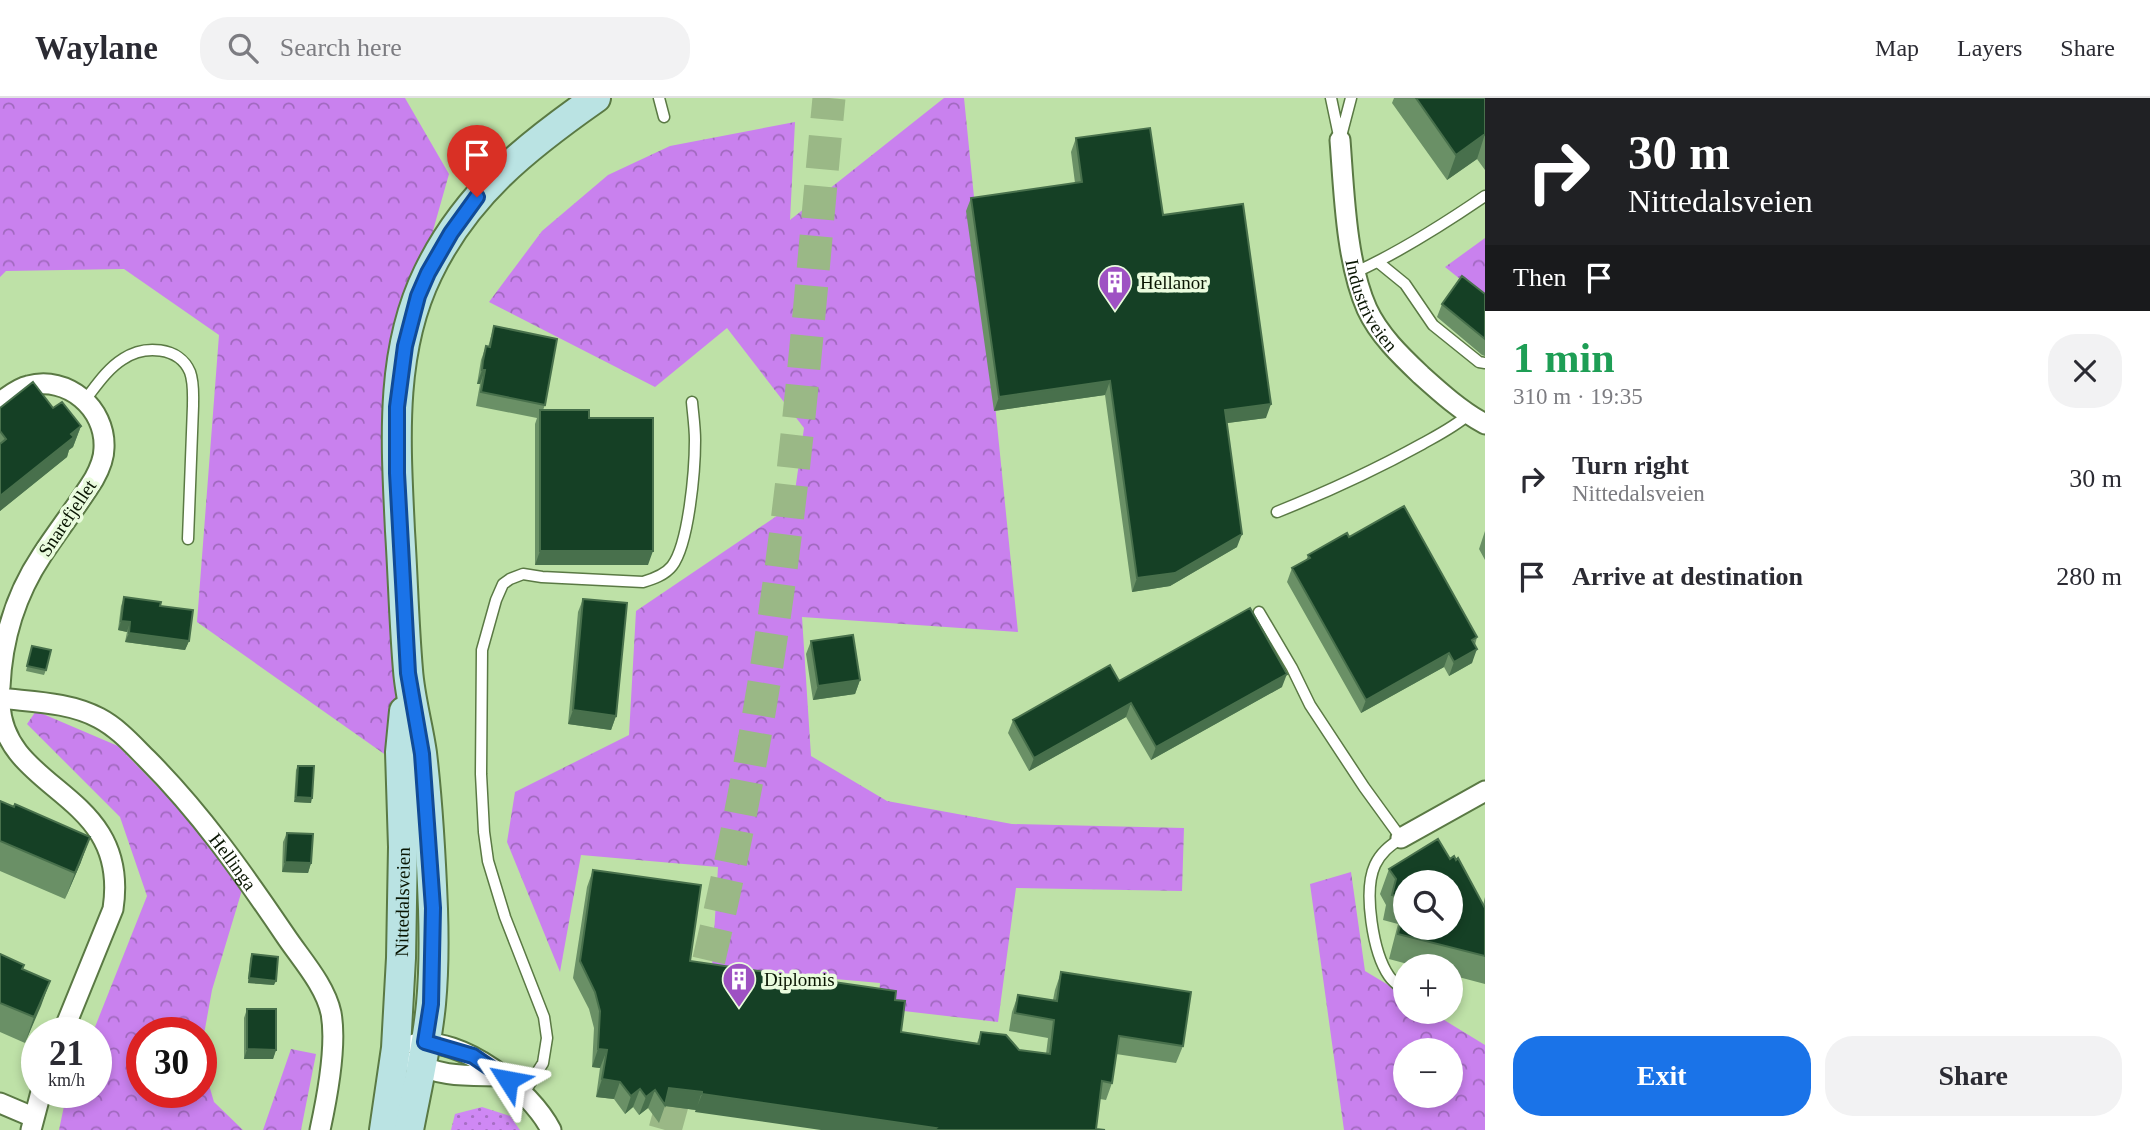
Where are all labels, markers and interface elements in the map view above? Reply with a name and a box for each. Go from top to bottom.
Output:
search box [200,17,690,80]
icon: search [224,29,262,67]
text: Waylane [35,30,158,66]
text: Search here [280,33,402,62]
text: Map [1875,35,1919,61]
text: Layers [1957,35,2022,61]
text: Share [2060,35,2115,61]
pin [447,125,507,197]
text: 30 m [1628,125,1730,180]
icon: right [1513,126,1604,217]
icon: arrive [458,136,496,174]
text: Nittedalsveien [1628,183,1813,219]
street label: Industriveien [1342,257,1403,356]
icon: arrive [1580,259,1618,297]
building icon: Hellanor [1096,263,1134,312]
text: Then [1513,263,1566,292]
place label: Hellanor [1140,272,1207,293]
button: close [2048,334,2122,408]
text: 1 min [1513,335,1615,381]
text: 310 m · 19:35 [1513,384,1643,409]
text: Turn right [1572,451,1689,480]
icon: right [1513,460,1551,498]
text: 30 m [2069,464,2122,493]
street label: Snarefjellet [34,475,101,560]
text: Nittedalsveien [1572,481,1705,506]
icon: arrive [1513,558,1551,596]
text: Arrive at destination [1572,562,1803,591]
text: 280 m [2056,562,2122,591]
street label: Hellinga [205,829,261,894]
street label: Nittedalsveien [391,846,414,957]
map controls [1393,870,1463,1108]
button: search [1393,870,1463,940]
button: + [1393,954,1463,1024]
building icon: Diplomis [720,960,758,1009]
place label: Diplomis [764,969,835,990]
speed limit sign: 30 [126,1017,217,1108]
text: 21 [49,1034,84,1073]
button: Exit [1513,1036,1811,1116]
button: Share [1825,1036,2122,1116]
button: − [1393,1038,1463,1108]
position arrow [471,1043,545,1117]
text: km/h [48,1070,85,1090]

